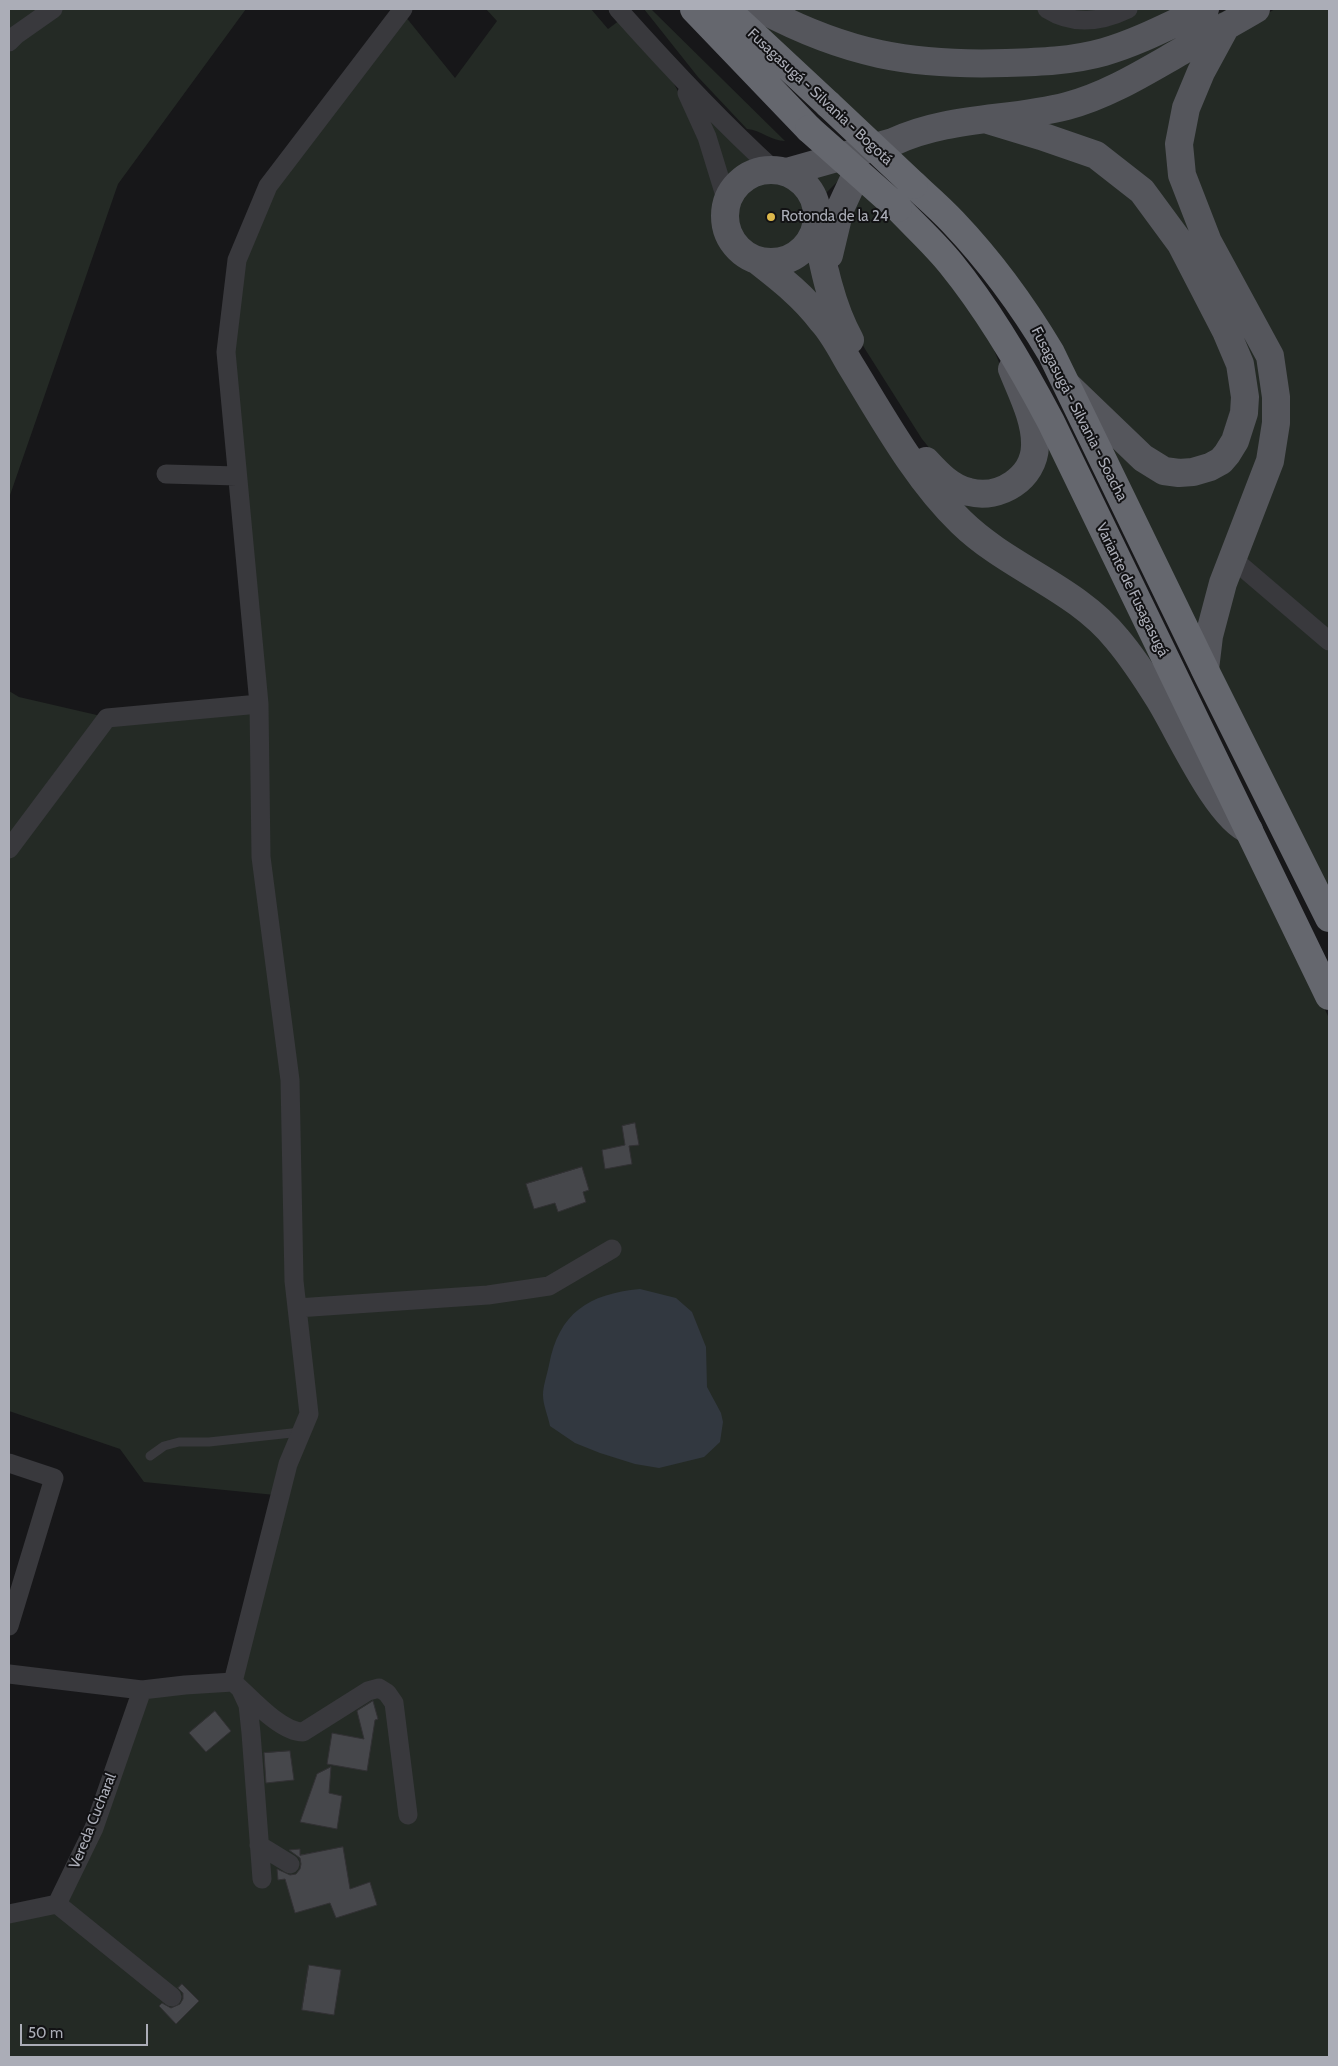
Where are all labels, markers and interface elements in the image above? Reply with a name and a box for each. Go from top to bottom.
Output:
street label: Fusagasugá - Silvania - Bogotá [744,25,896,169]
place label: Rotonda de la 24 [781,208,888,226]
marker: Rotonda de la 24 [765,211,777,223]
street label: Fusagasugá - Silvania - Soacha [1027,324,1131,504]
street label: Variante de Fusagasugá [1092,520,1172,660]
street label: Vereda Cucharal [66,1771,120,1871]
scale bar [22,2014,150,2046]
text: 50 m [28,2024,63,2042]

